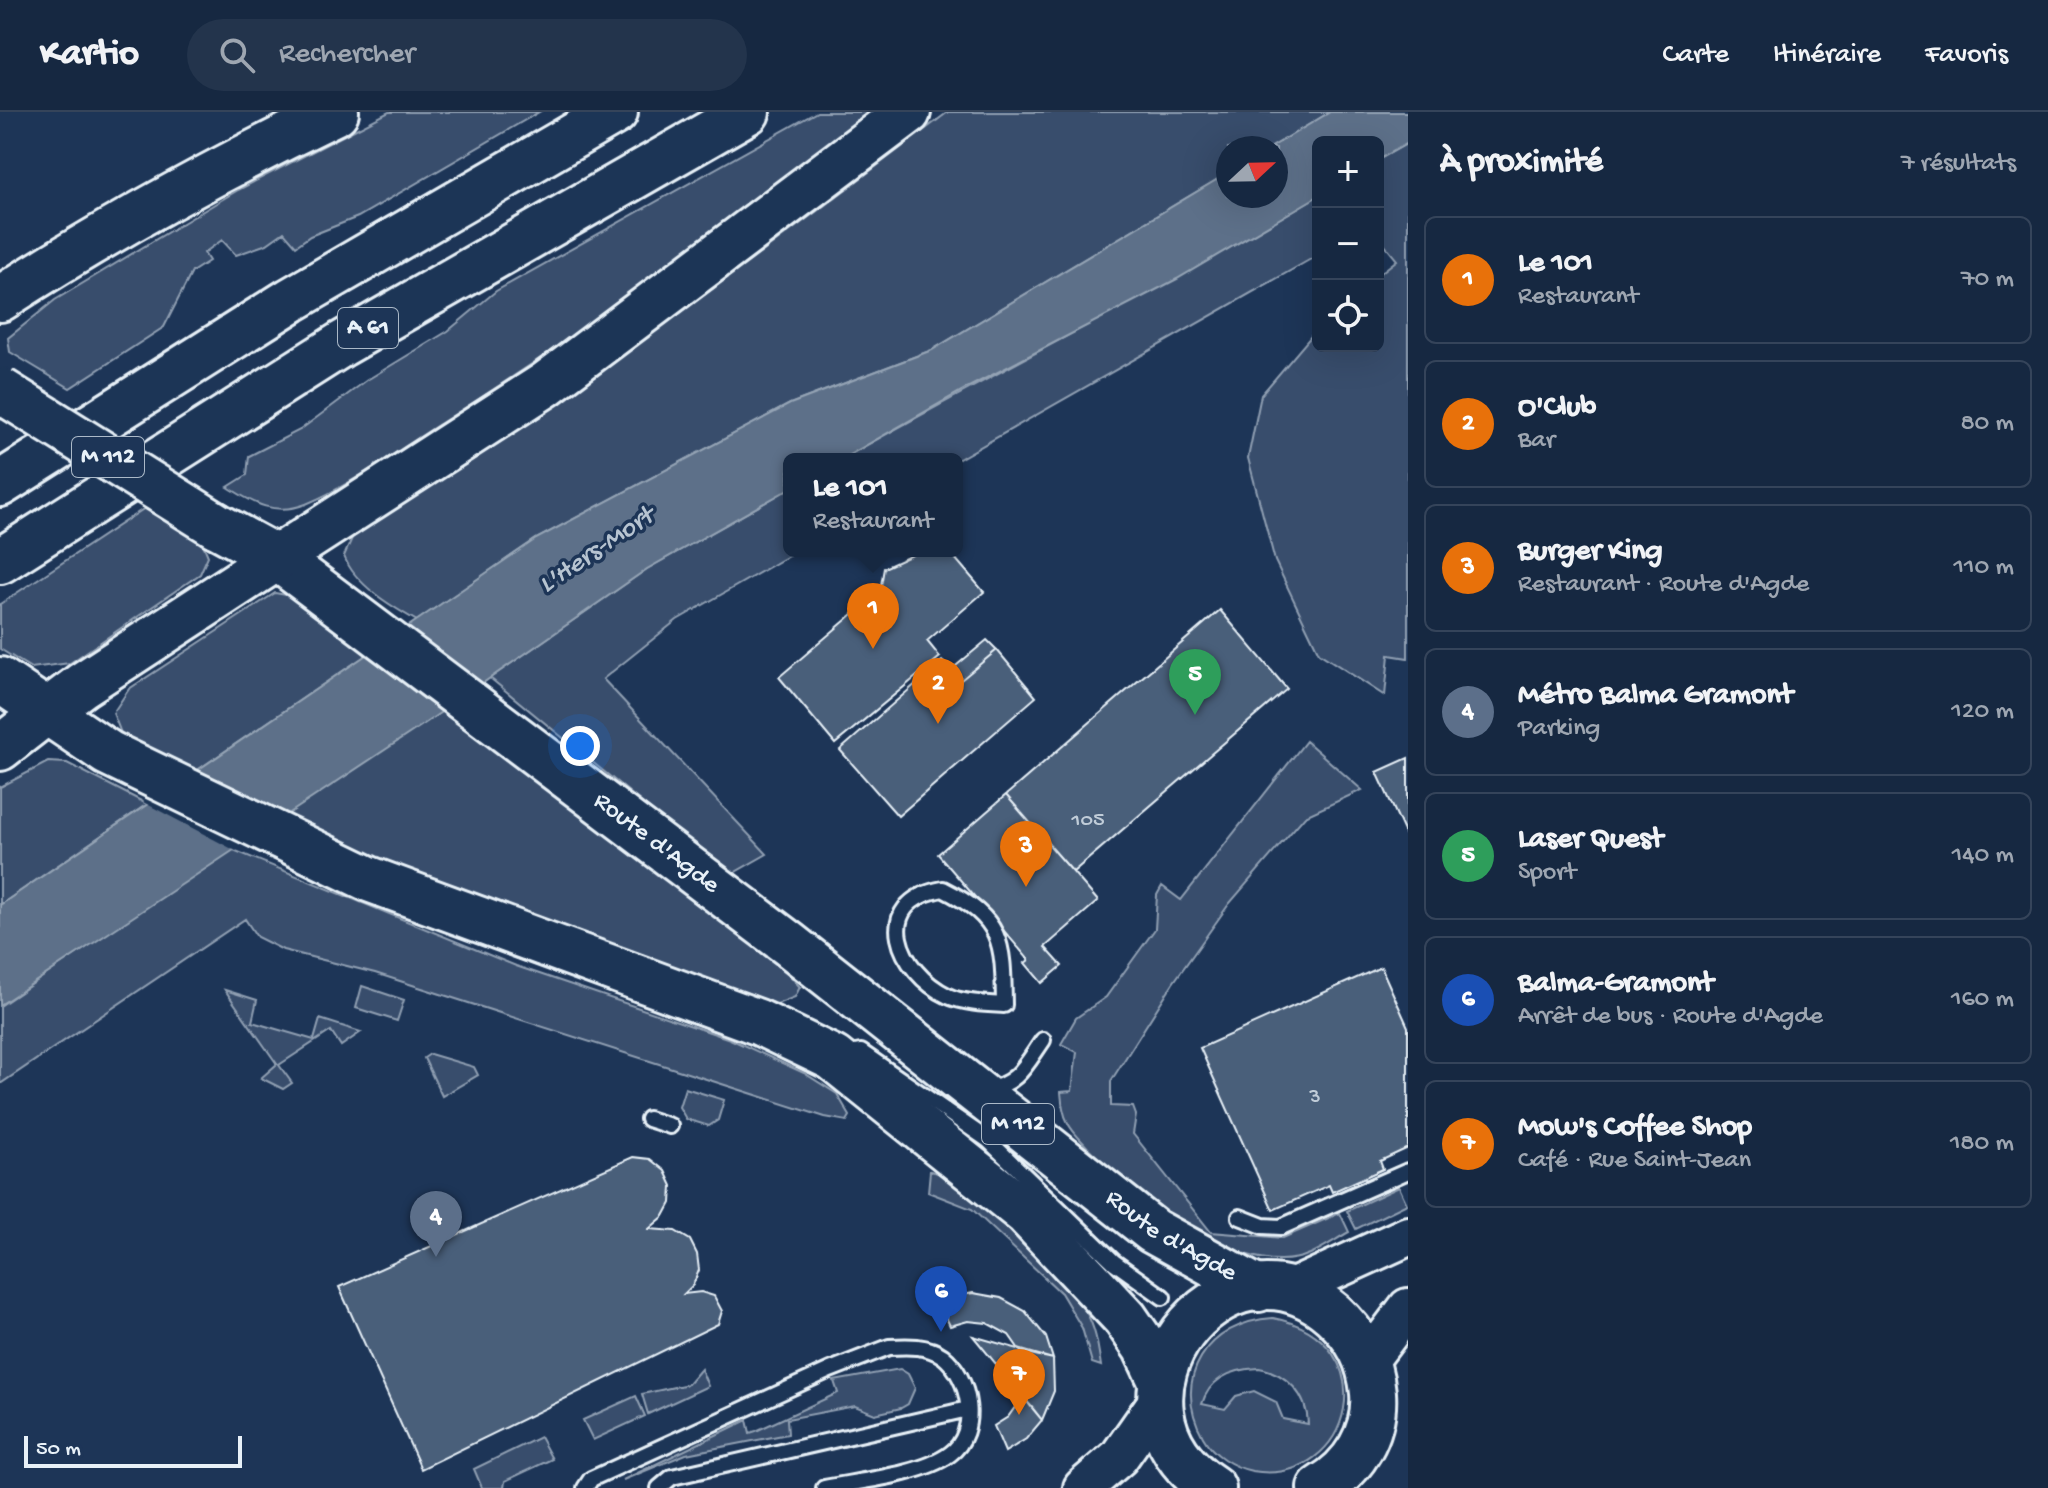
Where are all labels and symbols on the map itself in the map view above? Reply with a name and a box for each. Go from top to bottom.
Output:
north arrow [1216,136,1288,208]
road number: A 61 [338,308,398,348]
road number: M 112 [72,437,144,477]
water label: L'Hers-Mort [533,498,665,602]
pin: 1 [847,583,899,649]
pin: 5 [1169,649,1221,715]
pin: 2 [912,658,964,724]
your location [560,726,600,766]
street label: Route d'Agde [587,786,726,902]
house number: 105 [1071,808,1104,834]
pin: 3 [1000,821,1052,887]
house number: 3 [1308,1085,1321,1111]
road number: M 112 [982,1104,1054,1144]
street label: Route d'Agde [1098,1183,1242,1290]
pin: 4 [410,1191,462,1257]
pin: 6 [915,1266,967,1332]
pin: 7 [993,1349,1045,1415]
scale bar [24,1432,242,1468]

